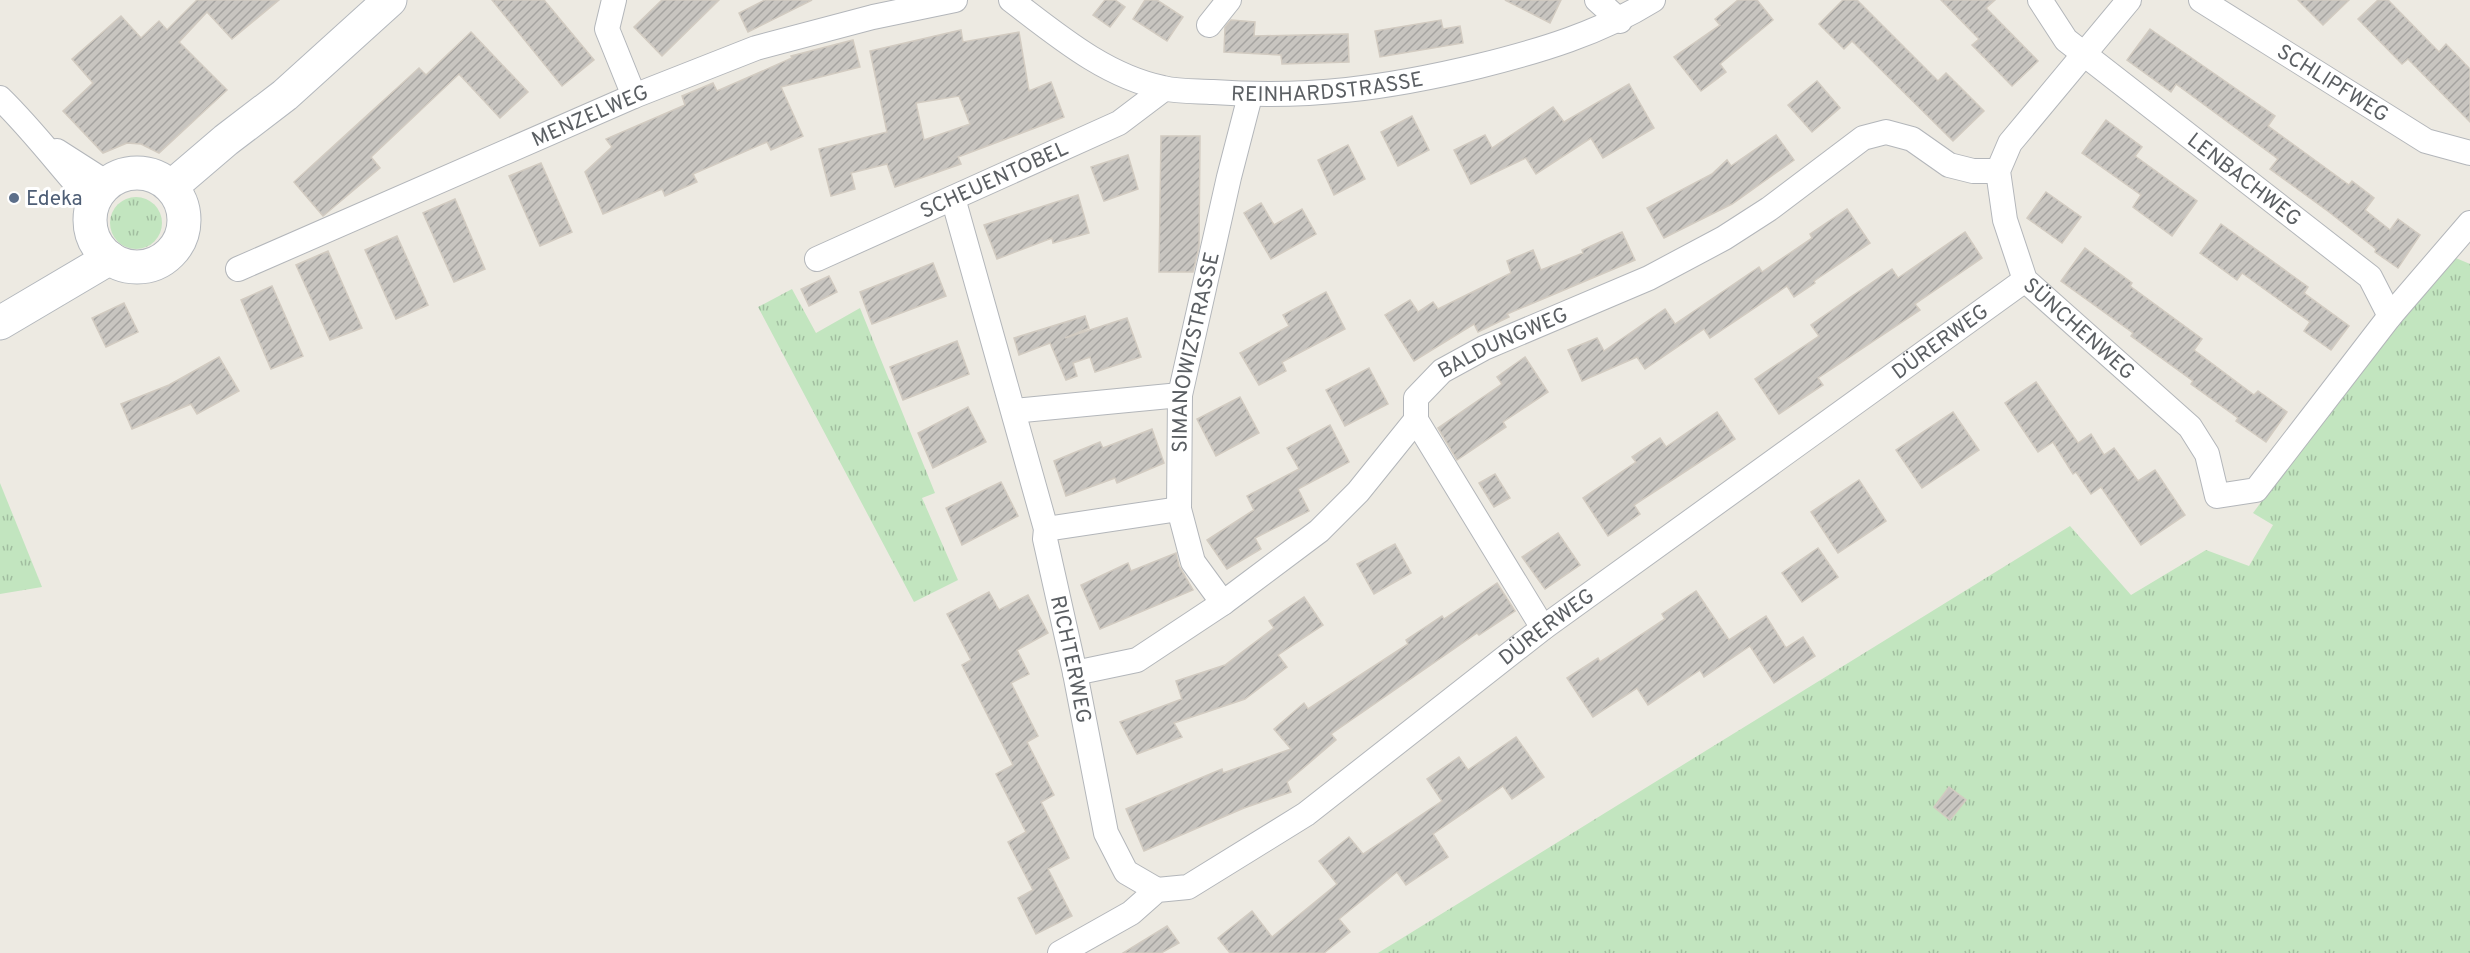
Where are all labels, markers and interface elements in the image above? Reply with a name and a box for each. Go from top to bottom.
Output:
street label: SCHLIPFWEG [2271,39,2393,129]
street label: REINHARDSTRASSE [1231,67,1426,109]
street label: MENZELWEG [528,80,653,154]
street label: LENBACHWEG [2181,127,2306,233]
street label: SCHEUENTOBEL [916,136,1073,226]
place label: Edeka [26,186,83,213]
marker: Edeka [7,191,21,205]
street label: SIMANOWIZSTRASSE [1167,250,1227,453]
street label: SÜNCHENWEG [2017,273,2140,386]
street label: DÜRERWEG [1887,299,1994,387]
street label: BALDUNGWEG [1434,302,1573,386]
street label: DÜRERWEG [1494,583,1600,672]
street label: RICHTERWEG [1043,593,1096,726]

